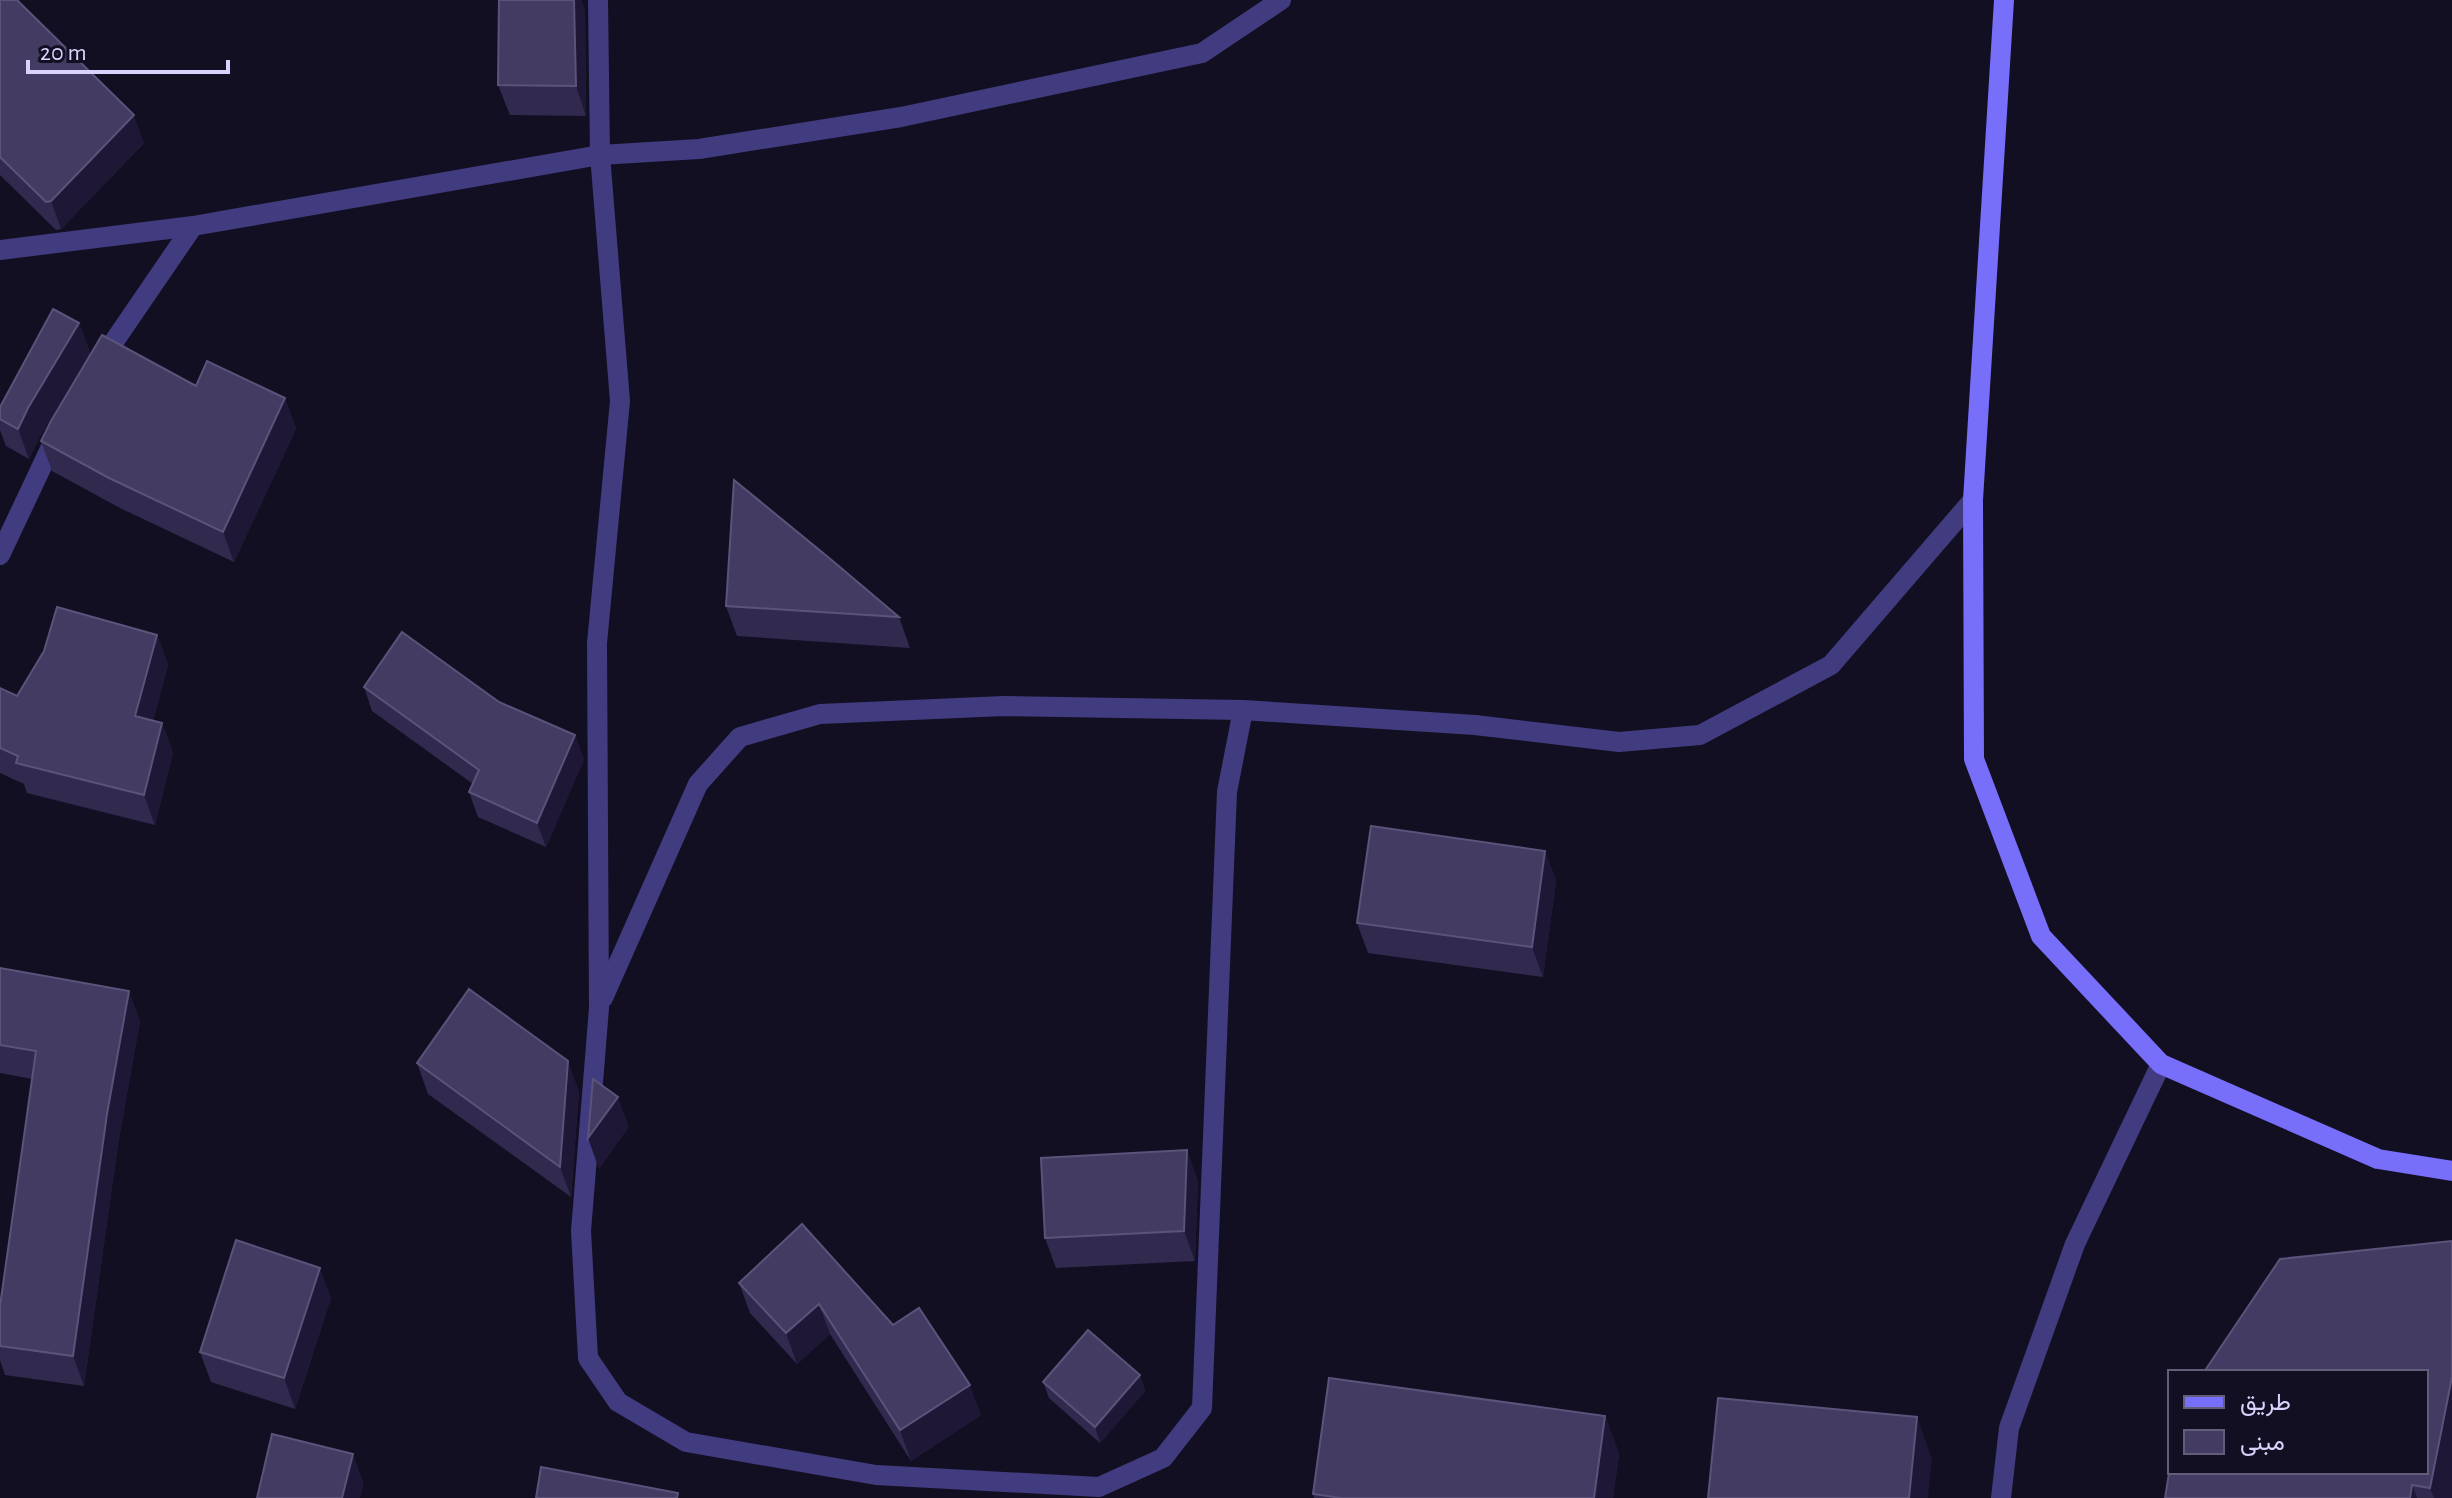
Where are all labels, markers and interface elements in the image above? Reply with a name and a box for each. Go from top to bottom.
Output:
scale bar [28,24,228,74]
text: 20 m [40,41,87,65]
legend [2168,1370,2428,1474]
text: طريق [2240,1391,2291,1417]
text: مبنى [2240,1431,2285,1456]

